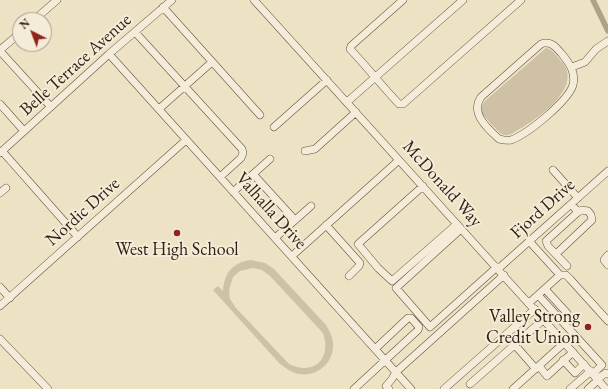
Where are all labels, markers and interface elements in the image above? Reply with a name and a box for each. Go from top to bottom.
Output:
street label: Belle Terrace Avenue [16,9,136,121]
north arrow [12,12,52,52]
text: N [17,16,33,32]
street label: McDonald Way [398,136,486,232]
street label: Valhalla Drive [231,168,311,254]
street label: Nordic Drive [42,173,124,251]
street label: Fjord Drive [506,174,580,244]
marker: West High School [172,228,182,238]
place label: West High School [115,239,239,261]
place label: Valley Strong Credit Union [486,306,580,348]
marker: Valley Strong Credit Union [583,322,593,332]

